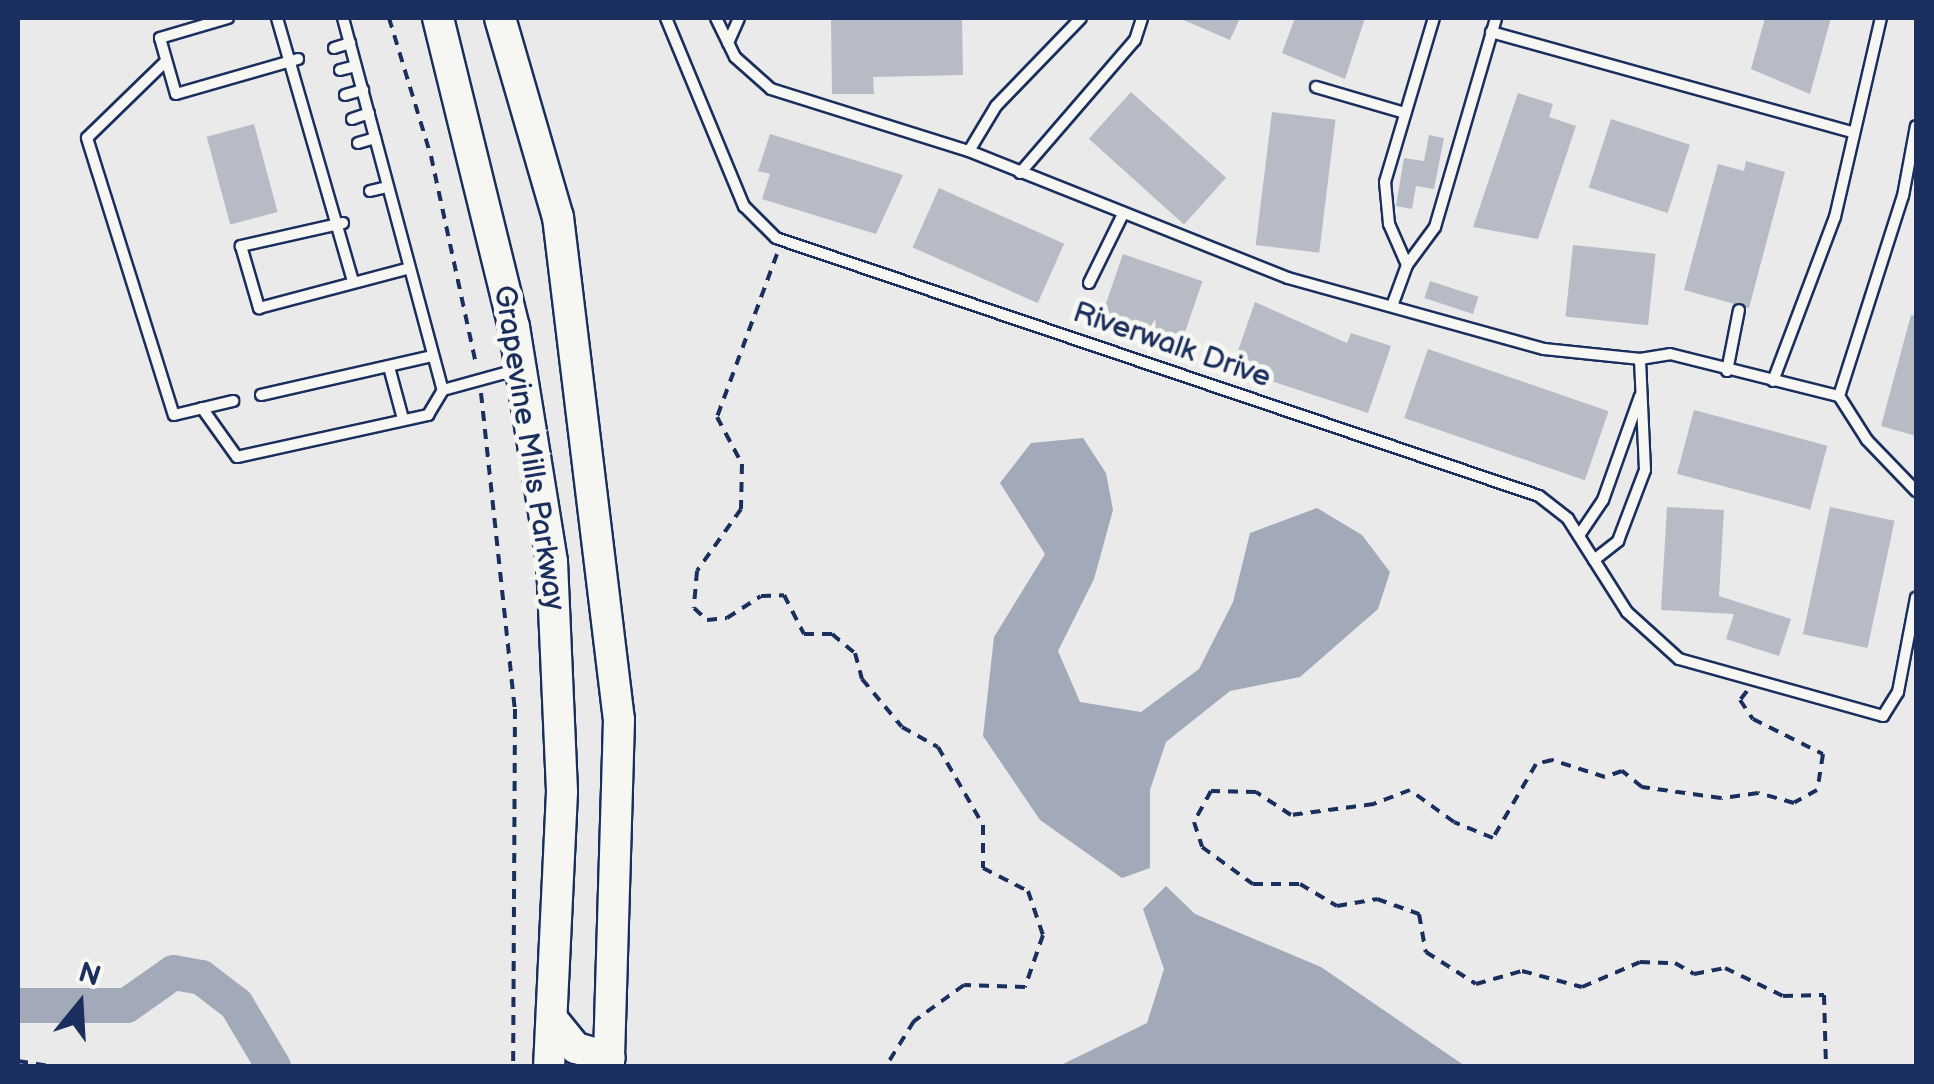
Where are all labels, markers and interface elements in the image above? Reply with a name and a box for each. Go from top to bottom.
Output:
street label: Grapevine Mills Parkway [485,283,573,613]
street label: Riverwalk Drive [1068,294,1276,396]
north arrow [30,954,130,1054]
text: N [74,956,105,994]

